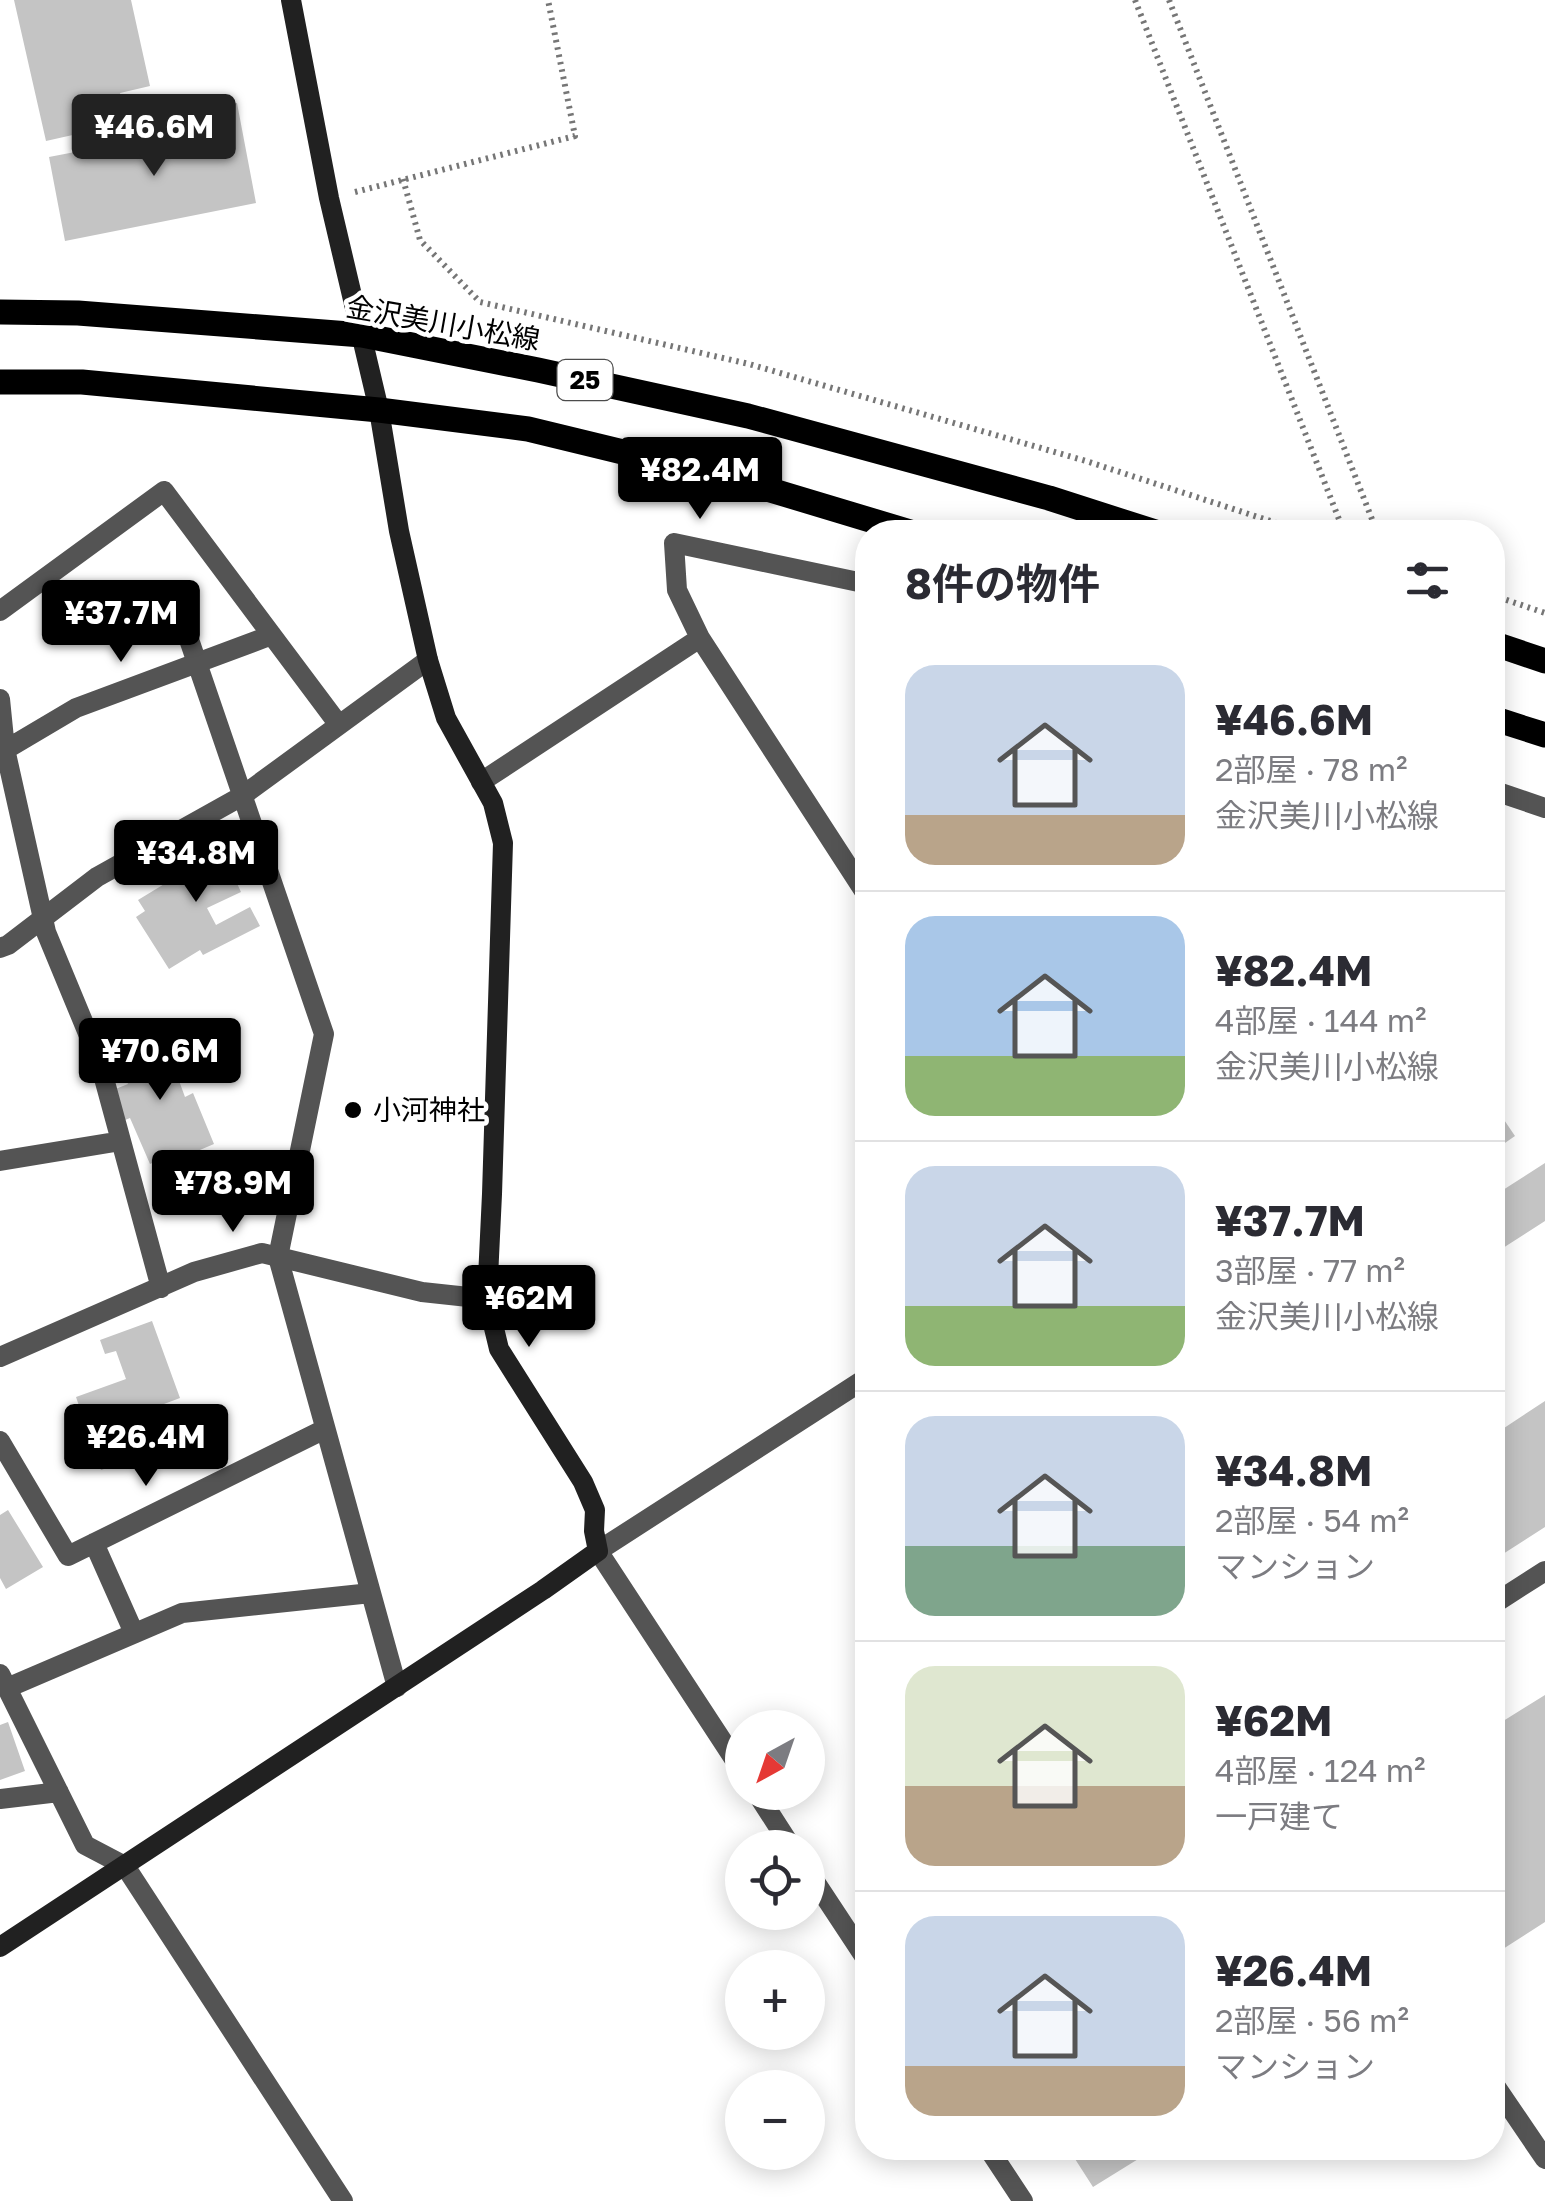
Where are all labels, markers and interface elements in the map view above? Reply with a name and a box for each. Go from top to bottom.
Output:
pin: ¥46.6M [73,94,235,179]
text: ¥46.6M [94,107,214,145]
street label: 金沢美川小松線 [344,289,542,356]
road number: 25 [558,360,612,400]
pin: ¥82.4M [619,437,781,522]
text: ¥82.4M [640,450,760,488]
icon: filters [1400,553,1455,608]
text: 8件の物件 [905,558,1100,608]
pin: ¥37.7M [40,580,202,665]
text: ¥37.7M [64,593,178,631]
text: ¥46.6M [1215,694,1373,744]
icon: home [985,705,1105,825]
text: 2部屋 · 78 m² [1215,750,1407,788]
text: 金沢美川小松線 [1215,796,1439,834]
pin: ¥34.8M [115,820,277,905]
text: ¥34.8M [136,833,256,871]
text: ¥82.4M [1215,945,1372,995]
icon: home [985,956,1105,1076]
text: 4部屋 · 144 m² [1215,1001,1427,1039]
pin: ¥70.6M [79,1018,241,1103]
text: ¥70.6M [101,1031,219,1069]
text: 金沢美川小松線 [1215,1047,1439,1085]
place label: 小河神社 [373,1093,485,1126]
marker: 小河神社 [342,1099,364,1121]
pin: ¥78.9M [152,1150,314,1235]
text: ¥78.9M [174,1163,292,1201]
text: ¥37.7M [1215,1195,1365,1245]
icon: home [985,1206,1105,1326]
text: 3部屋 · 77 m² [1215,1251,1405,1289]
pin: ¥62M [470,1265,588,1350]
text: ¥62M [484,1278,574,1316]
text: 金沢美川小松線 [1215,1297,1439,1335]
pin: ¥26.4M [65,1404,227,1489]
text: ¥26.4M [86,1417,206,1455]
text: ¥34.8M [1215,1445,1372,1495]
icon: home [985,1456,1105,1576]
text: 2部屋 · 54 m² [1215,1501,1409,1539]
text: マンション [1215,1547,1375,1585]
text: ¥62M [1215,1695,1332,1745]
icon: home [985,1706,1105,1826]
north arrow [725,1710,825,1810]
map controls [725,1710,825,2170]
text: 4部屋 · 124 m² [1215,1751,1426,1789]
text: 一戸建て [1215,1797,1343,1835]
button: locate [725,1830,825,1930]
text: ¥26.4M [1215,1945,1372,1995]
button: + [725,1950,825,2050]
icon: home [985,1956,1105,2076]
text: 2部屋 · 56 m² [1215,2001,1409,2039]
text: マンション [1215,2047,1375,2085]
button: − [725,2070,825,2170]

